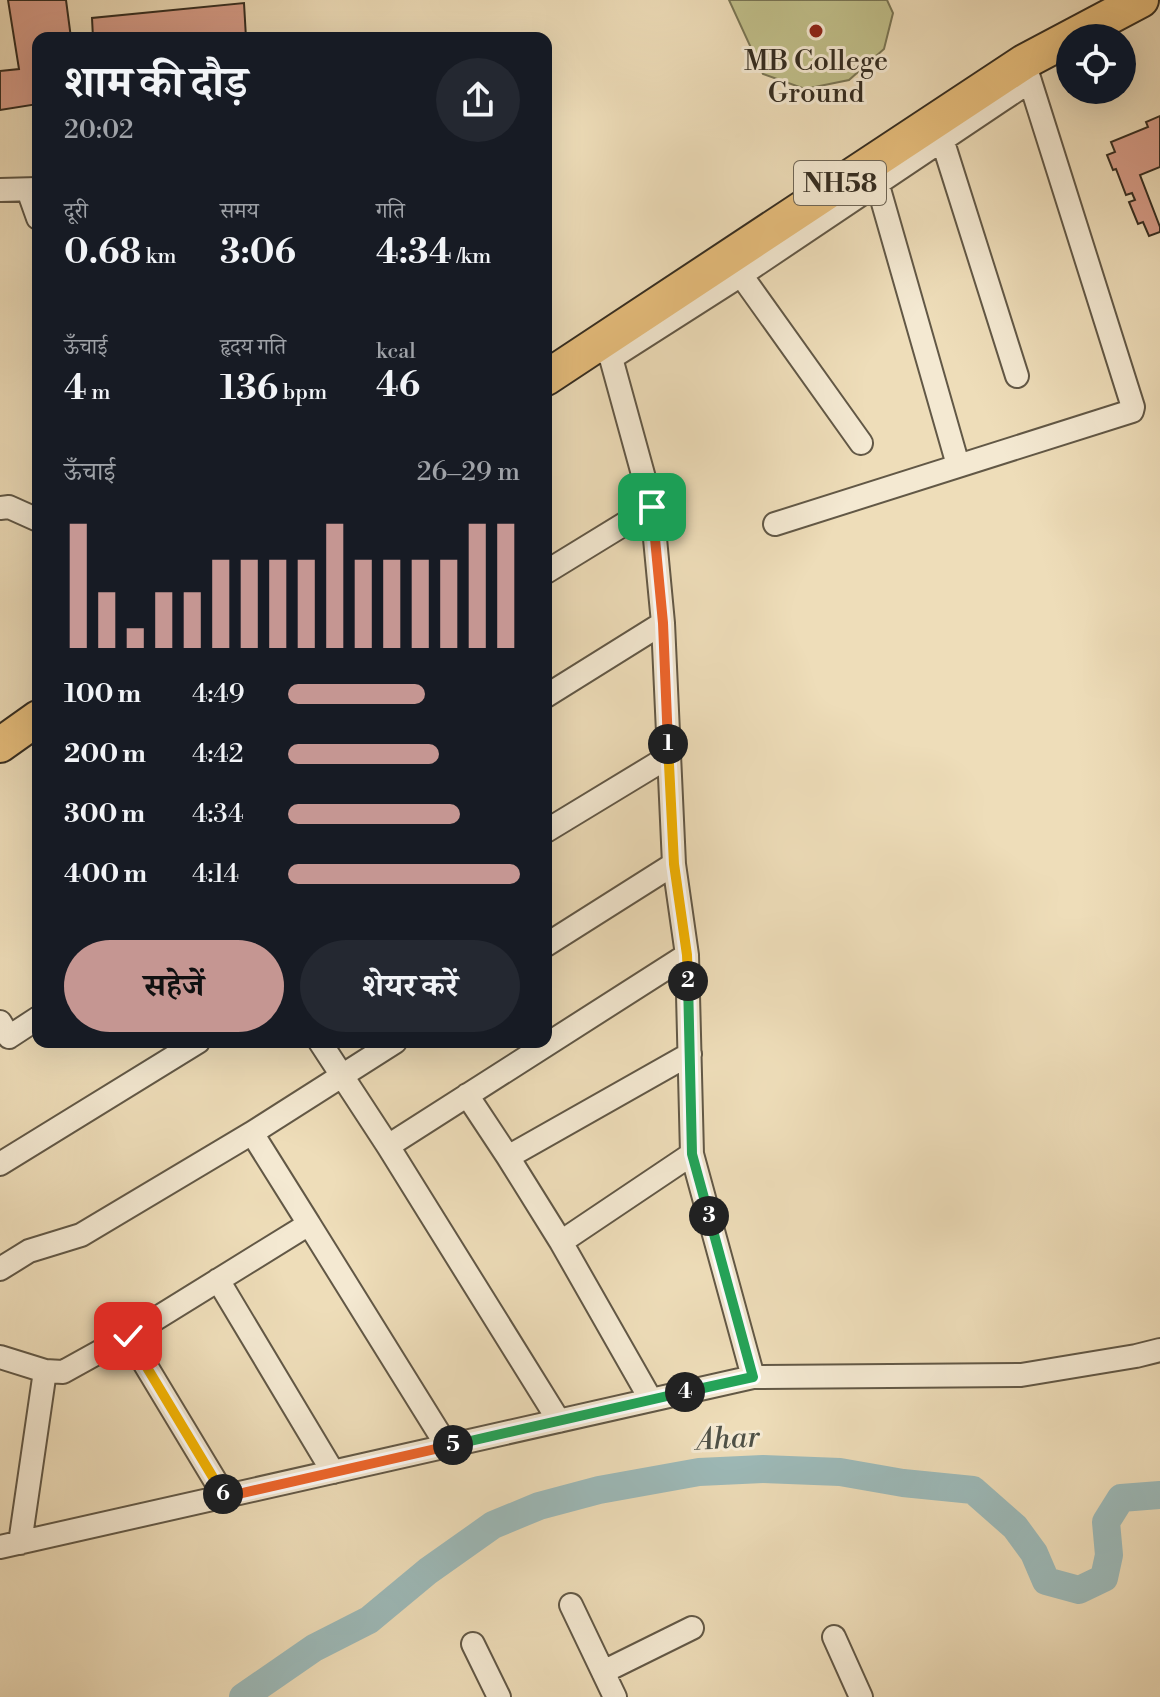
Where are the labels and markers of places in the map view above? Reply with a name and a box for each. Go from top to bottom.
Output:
marker: MB College Ground [807,22,825,40]
place label: MB College Ground [744,44,888,111]
pin [618,473,686,541]
pin: 1 [648,724,688,764]
pin: 2 [668,961,708,1001]
pin: 3 [689,1196,729,1236]
pin [94,1302,162,1370]
pin: 4 [665,1372,705,1412]
pin: 5 [433,1425,473,1465]
pin: 6 [203,1474,243,1514]

